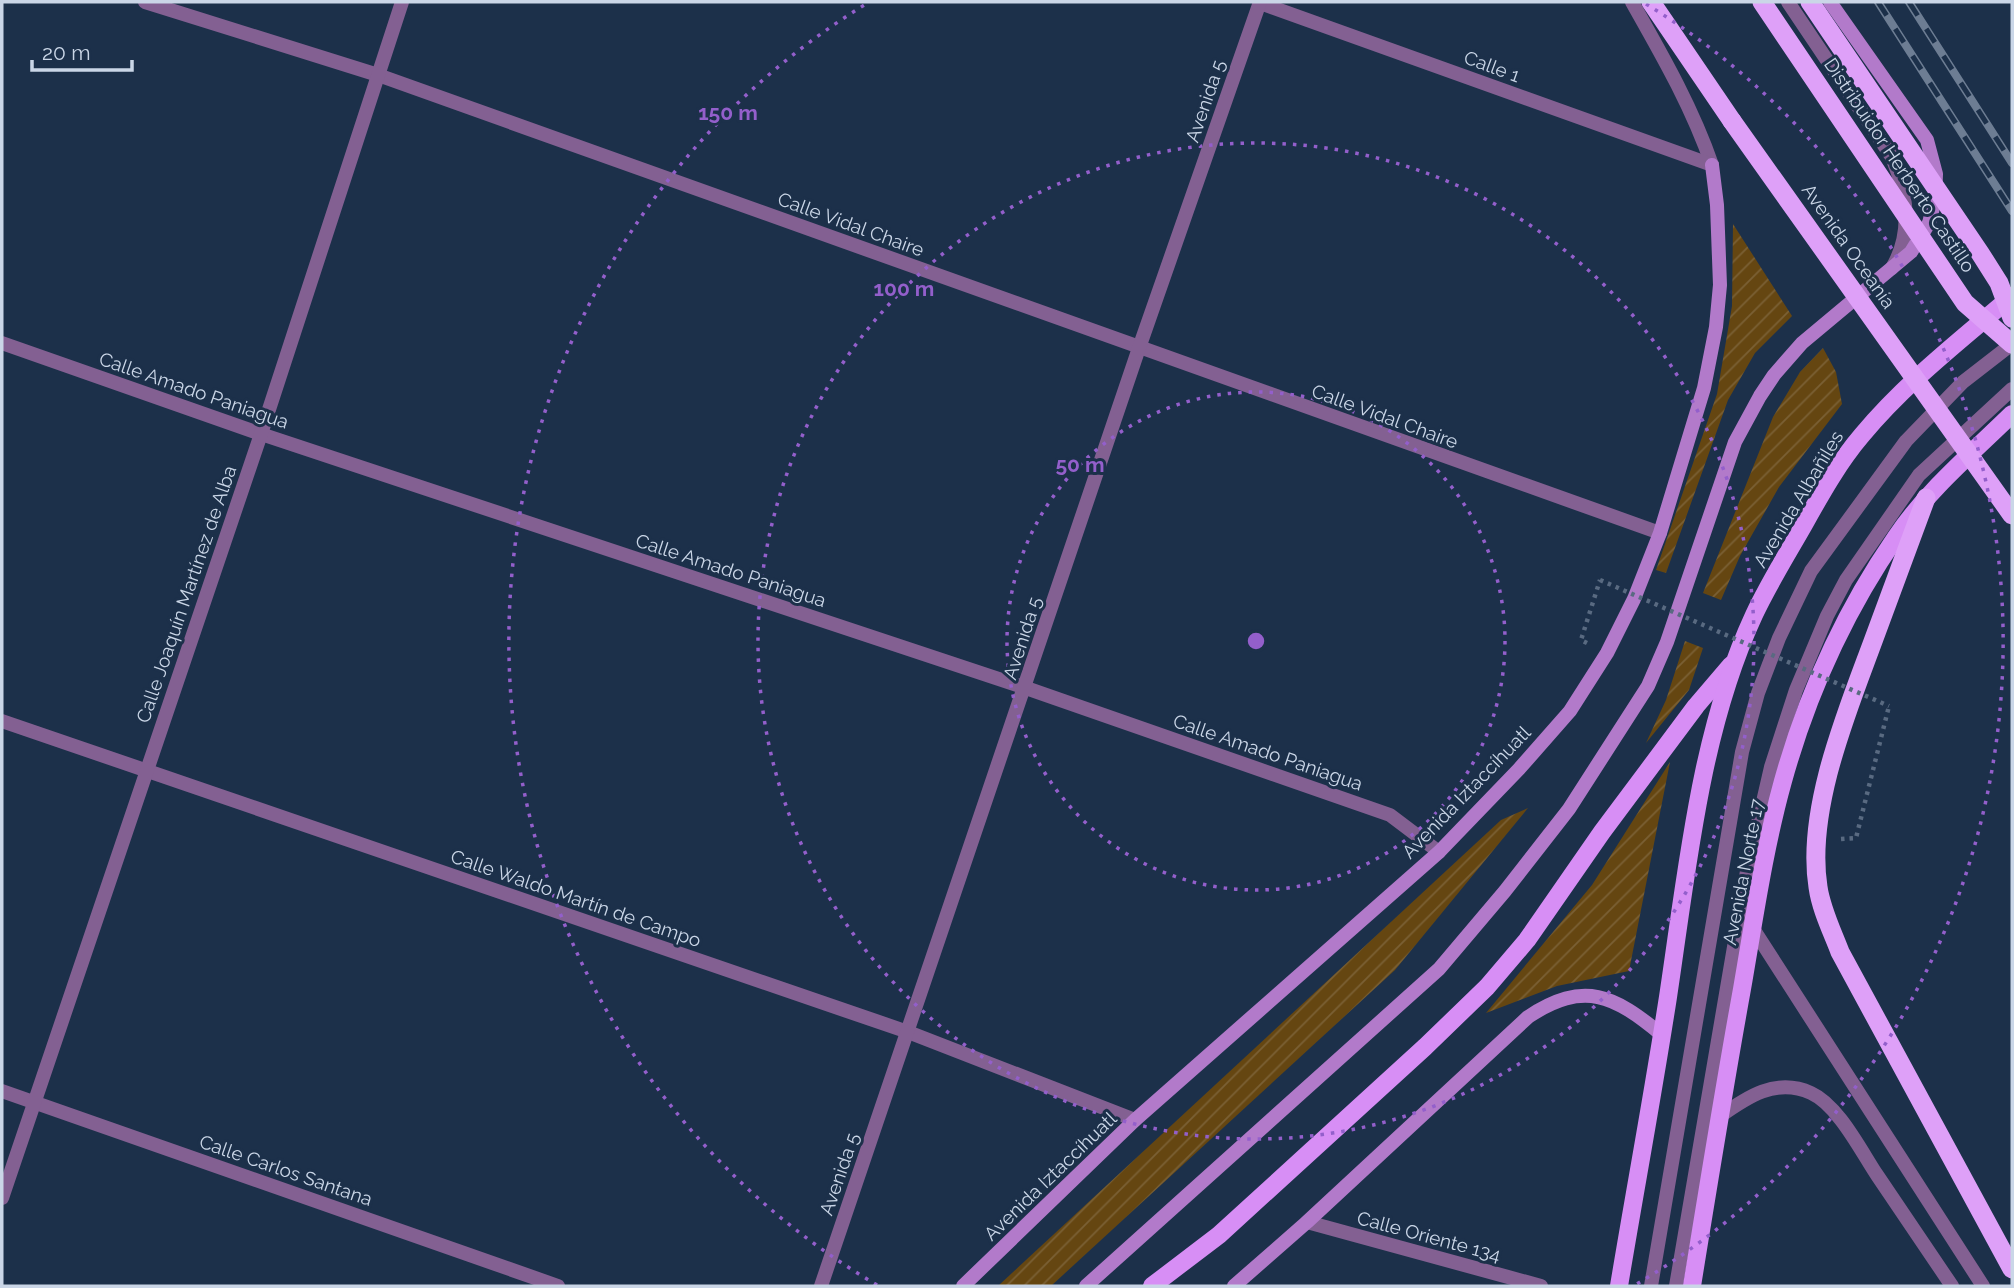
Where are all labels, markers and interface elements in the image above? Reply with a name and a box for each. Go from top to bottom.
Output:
scale bar [32,28,131,72]
text: 20 m [42,40,90,65]
street label: Calle 1 [1461,46,1523,86]
street label: Distribuidor Herberto Castillo [1820,54,1980,276]
street label: Avenida 5 [1181,57,1229,145]
text: 150 m [698,100,758,125]
street label: Avenida Oceanía [1798,179,1900,313]
street label: Calle Vidal Chaire [775,187,927,261]
text: 100 m [874,276,934,301]
street label: Calle Amado Paniagua [96,347,292,433]
street label: Calle Vidal Chaire [1309,379,1461,453]
street label: Avenida Albañiles [1748,427,1848,571]
text: 50 m [1055,452,1105,477]
street label: Calle Joaquín Martínez de Alba [132,462,240,726]
street label: Calle Amado Paniagua [633,529,829,611]
street label: Avenida 5 [998,594,1046,682]
centre of rings [1244,629,1268,653]
street label: Calle Amado Paniagua [1170,709,1366,795]
street label: Avenida Iztaccíhuatl [1397,721,1535,863]
street label: Avenida Norte 17 [1718,797,1768,947]
street label: Calle Waldo Martín de Campo [448,845,704,951]
street label: Avenida Iztaccíhuatl [979,1107,1121,1245]
street label: Calle Carlos Santana [197,1130,375,1210]
street label: Avenida 5 [815,1130,863,1218]
street label: Calle Oriente 134 [1355,1206,1503,1266]

